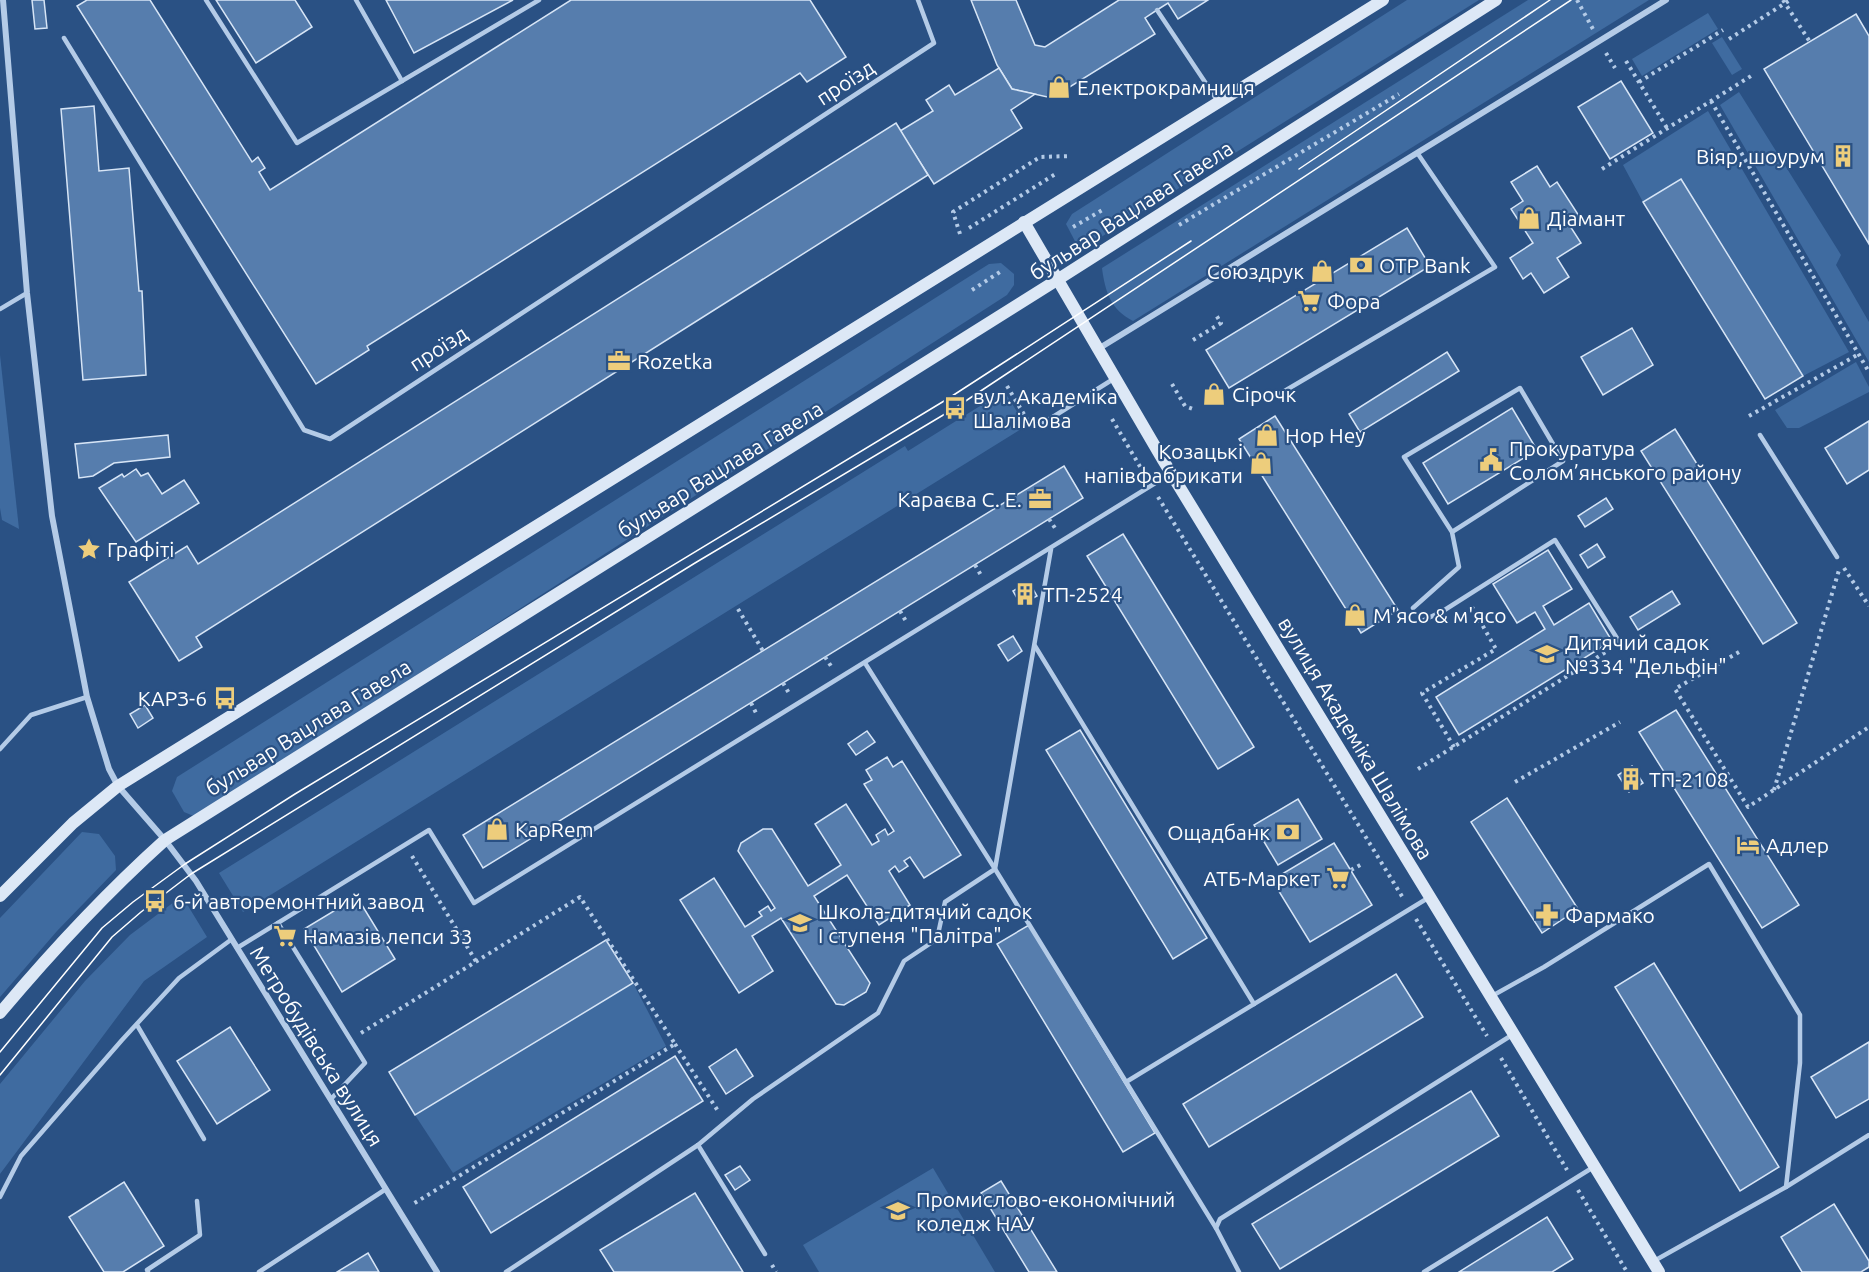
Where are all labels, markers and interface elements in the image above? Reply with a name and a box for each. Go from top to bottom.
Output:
street label: проїзд [812,54,878,110]
shop icon: Електрокрамниця [1046,74,1072,100]
place label: Електрокрамниця [1077,75,1255,99]
street label: бульвар Вацлава Гавела [1025,135,1237,285]
building icon: Віяр, шоурум [1830,143,1856,169]
place label: Віяр, шоурум [1696,144,1825,168]
shop icon: Діамант [1516,205,1542,231]
place label: Діамант [1547,206,1626,230]
bank icon: OTP Bank [1348,252,1374,278]
place label: OTP Bank [1379,253,1471,277]
shop icon: Союздрук [1309,258,1335,284]
place label: Союздрук [1207,259,1304,283]
supermarket icon: Фора [1296,288,1322,314]
place label: Фора [1327,289,1380,313]
street label: проїзд [405,320,471,376]
office icon: Rozetka [606,348,632,374]
place label: Rozetka [637,349,713,373]
shop icon: Сірочк [1201,381,1227,407]
place label: Сірочк [1232,382,1297,406]
place label: вул. Академіка Шалімова [973,384,1118,432]
bus stop icon: вул. Академіка Шалімова [942,395,968,421]
street label: бульвар Вацлава Гавела [613,396,827,542]
shop icon: Hop Hey [1254,422,1280,448]
place label: Hop Hey [1285,423,1365,447]
place label: Прокуратура Солом’янського району [1509,436,1741,484]
place label: Козацькі напівфабрикати [1084,439,1243,487]
public building icon: Прокуратура Солом’янського району [1478,447,1504,473]
shop icon: Козацькі напівфабрикати [1248,450,1274,476]
office icon: Караєва С. Е. [1027,486,1053,512]
place label: Караєва С. Е. [898,487,1022,511]
place icon: Графіті [76,536,102,562]
place label: Графіті [107,537,174,561]
building icon: ТП-2524 [1012,581,1038,607]
place label: ТП-2524 [1043,582,1123,606]
shop icon: М'ясо & м'ясо [1342,602,1368,628]
place label: М'ясо & м'ясо [1373,603,1506,627]
street label: вулиця Академіка Шалімова [1274,612,1438,864]
place label: Дитячий садок №334 "Дельфін" [1565,630,1727,678]
school or university icon: Дитячий садок №334 "Дельфін" [1534,641,1560,667]
street label: бульвар Вацлава Гавела [201,654,415,800]
bus stop icon: КАРЗ-6 [212,685,238,711]
place label: КАРЗ-6 [138,686,207,710]
building icon: ТП-2108 [1618,766,1644,792]
place label: ТП-2108 [1649,767,1729,791]
shop icon: KapRem [484,816,510,842]
place label: KapRem [515,817,594,841]
bank icon: Ощадбанк [1275,819,1301,845]
place label: Ощадбанк [1167,820,1270,844]
hotel icon: Адлер [1735,832,1761,858]
place label: Адлер [1766,833,1829,857]
supermarket icon: АТБ-Маркет [1325,865,1351,891]
place label: АТБ-Маркет [1204,866,1321,890]
bus stop icon: 6-й авторемонтний завод [142,888,168,914]
place label: 6-й авторемонтний завод [173,889,424,913]
place label: Школа-дитячий садок І ступеня "Палітра" [818,899,1032,947]
pharmacy icon: Фармако [1534,902,1560,928]
place label: Фармако [1565,903,1655,927]
school or university icon: Школа-дитячий садок І ступеня "Палітра" [787,910,813,936]
supermarket icon: Намазів лепси 33 [272,923,298,949]
place label: Намазів лепси 33 [303,924,473,948]
street label: Метробудівська вулиця [245,941,389,1151]
place label: Промислово-економічний коледж НАУ [916,1187,1175,1235]
school or university icon: Промислово-економічний коледж НАУ [885,1198,911,1224]

